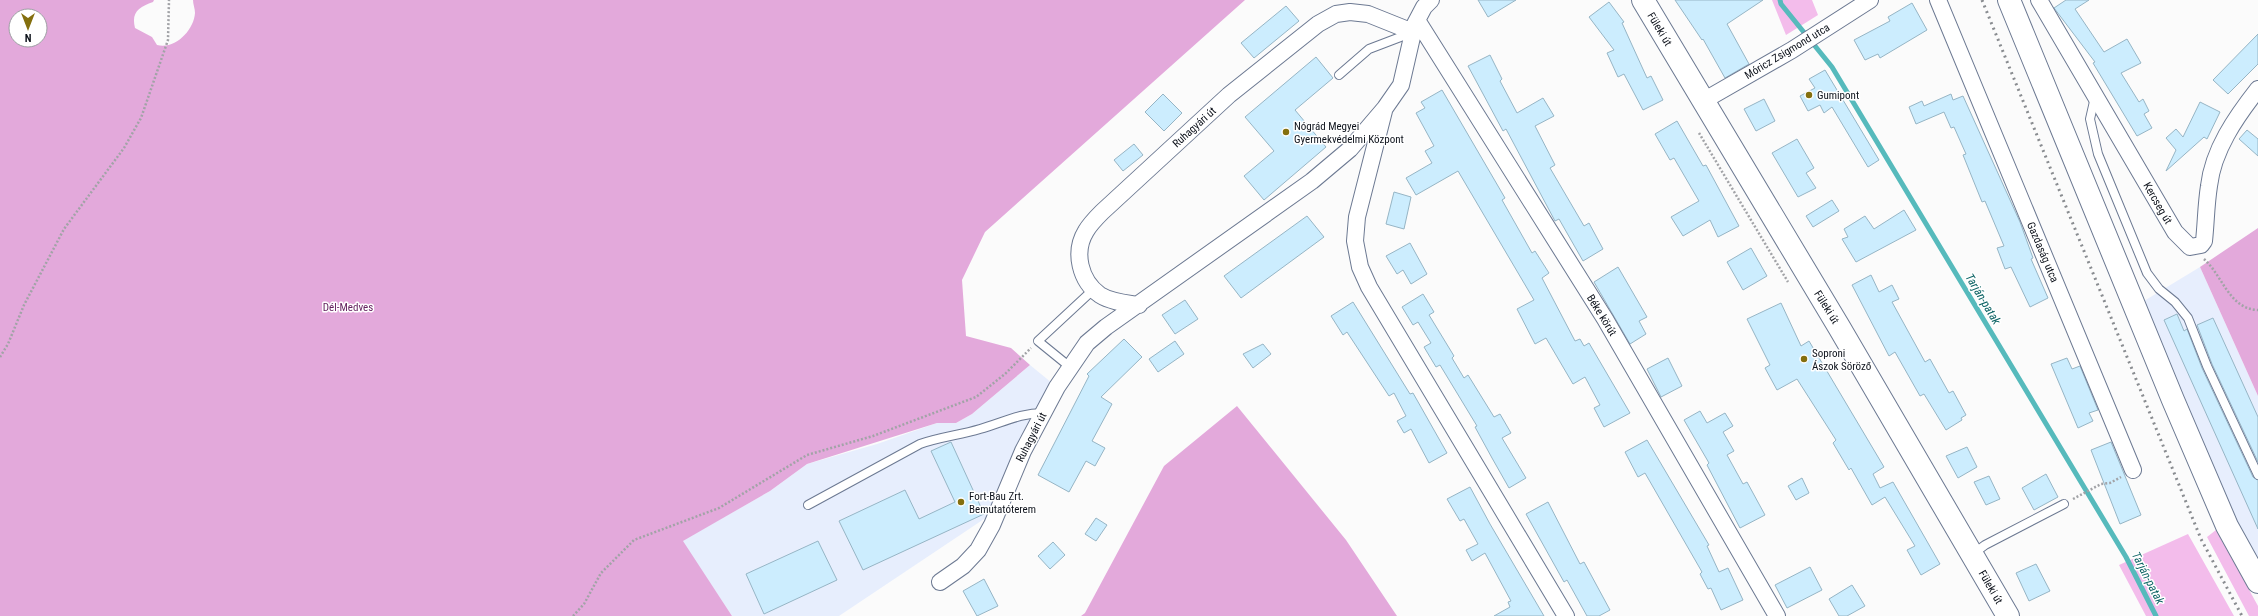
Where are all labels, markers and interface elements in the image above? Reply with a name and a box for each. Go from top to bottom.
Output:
north arrow [8,8,48,48]
street label: Füleki út [1645,10,1675,48]
street label: Móricz Zsigmond utca [1742,21,1832,82]
text: N [24,31,31,44]
place label: Gumipont [1817,89,1859,102]
marker: Gumipont [1804,90,1814,100]
street label: Ruhagyári út [1170,105,1219,150]
place label: Nógrád Megyei Gyermekvédelmi Központ [1294,120,1404,146]
marker: Nógrád Megyei Gyermekvédelmi Központ [1281,127,1291,137]
street label: Kercseg út [2140,180,2175,226]
street label: Gazdaság utca [2024,220,2061,284]
water label: Tarján-patak [1962,271,2004,328]
street label: Füleki út [1811,288,1842,326]
street label: Béke körút [1584,292,1619,338]
park label: Dél-Medves [323,301,373,314]
place label: Soproni Ászok Söröző [1812,347,1872,373]
marker: Soproni Ászok Söröző [1799,354,1809,364]
street label: Ruhagyári út [1013,410,1049,464]
place label: Fort-Bau Zrt. Bemutatóterem [969,490,1036,516]
marker: Fort-Bau Zrt. Bemutatóterem [956,497,966,507]
water label: Tarján-patak [2129,550,2167,607]
street label: Füleki út [1976,568,2005,606]

